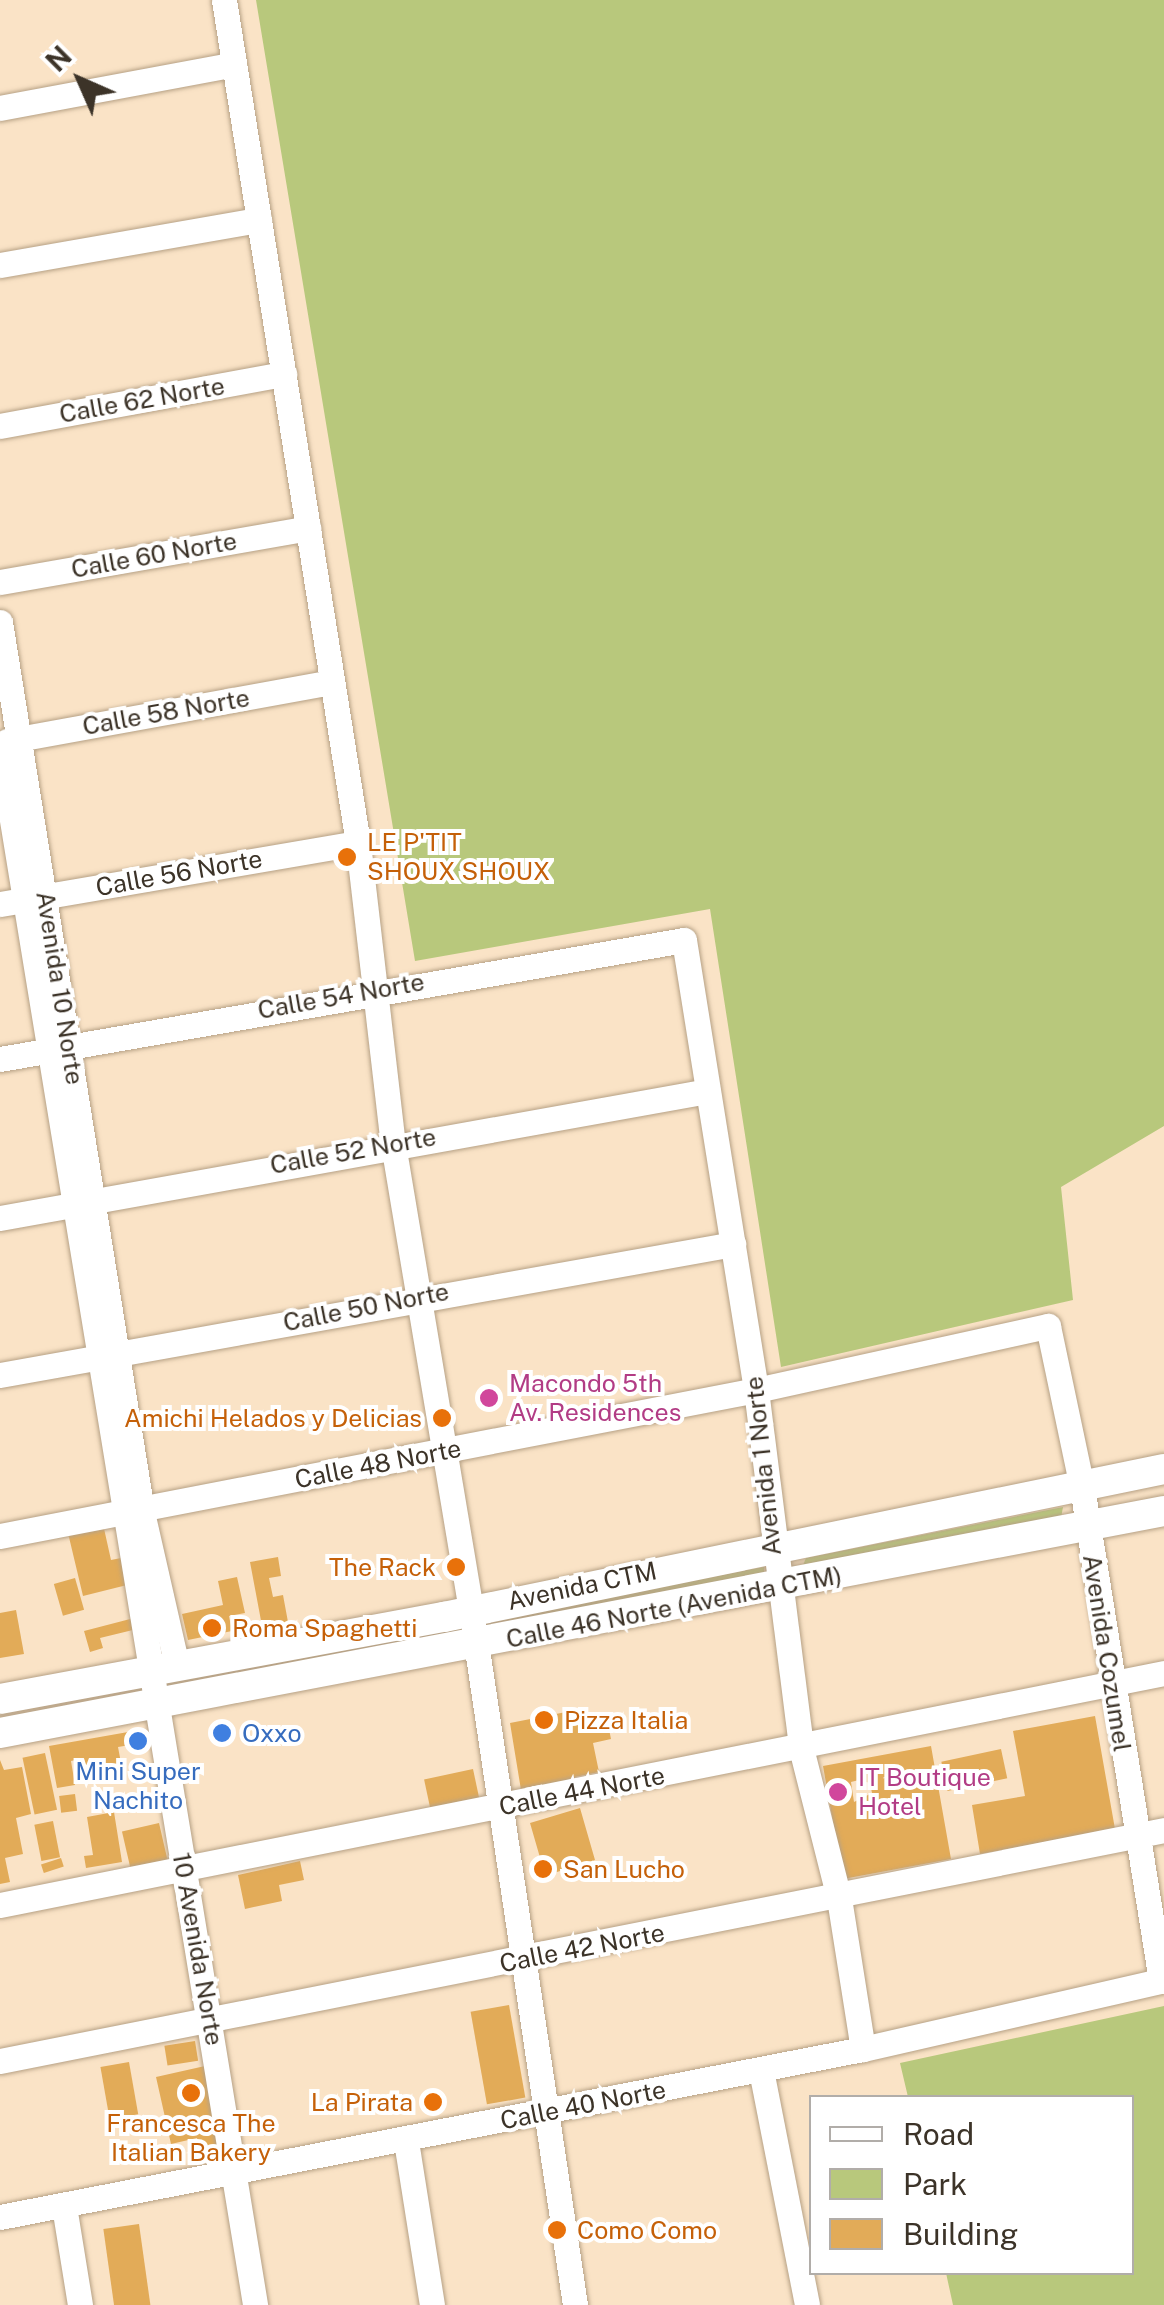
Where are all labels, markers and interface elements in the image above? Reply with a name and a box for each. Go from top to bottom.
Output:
north arrow [30,30,130,130]
text: N [39,39,78,78]
street label: Calle 62 Norte [57,371,227,429]
street label: Calle 60 Norte [69,526,239,584]
street label: Calle 58 Norte [80,683,252,741]
place label: LE P'TIT SHOUX SHOUX [367,828,550,887]
street label: Calle 56 Norte [93,844,265,902]
marker: LE P'TIT SHOUX SHOUX [336,846,358,868]
street label: Avenida 10 Norte [30,889,90,1087]
street label: Calle 54 Norte [255,967,427,1025]
street label: Calle 52 Norte [268,1122,438,1180]
street label: Calle 50 Norte [280,1276,452,1338]
place label: Macondo 5th Av. Residences [509,1369,681,1428]
street label: Avenida 1 Norte [739,1375,787,1557]
marker: Macondo 5th Av. Residences [478,1387,500,1409]
place label: Amichi Helados y Delicias [124,1403,422,1433]
marker: Amichi Helados y Delicias [431,1407,453,1429]
street label: Calle 48 Norte [292,1433,464,1495]
place label: The Rack [329,1552,436,1582]
street label: Avenida Cozumel [1077,1552,1137,1754]
marker: The Rack [445,1556,467,1578]
street label: Avenida CTM [505,1556,659,1616]
street label: Calle 46 Norte (Avenida CTM) [503,1560,845,1654]
place label: Roma Spaghetti [232,1613,417,1643]
marker: Roma Spaghetti [201,1617,223,1639]
place label: Pizza Italia [564,1705,688,1735]
marker: Pizza Italia [533,1709,555,1731]
place label: Oxxo [242,1718,302,1748]
marker: Oxxo [211,1722,233,1744]
marker: Mini Super Nachito [127,1730,149,1752]
place label: Mini Super Nachito [75,1757,201,1816]
street label: Calle 44 Norte [496,1760,668,1822]
place label: IT Boutique Hotel [858,1763,991,1822]
marker: IT Boutique Hotel [827,1781,849,1803]
street label: 10 Avenida Norte [166,1850,230,2048]
place label: San Lucho [563,1854,685,1884]
marker: San Lucho [532,1858,554,1880]
street label: Calle 42 Norte [497,1917,667,1979]
street label: Calle 40 Norte [498,2074,668,2136]
marker: Francesca The Italian Bakery [180,2082,202,2104]
place label: La Pirata [311,2087,413,2117]
marker: La Pirata [422,2091,444,2113]
legend [809,2095,1134,2275]
place label: Francesca The Italian Bakery [106,2109,276,2168]
text: Road [903,2116,974,2152]
text: Park [903,2166,967,2202]
place label: Como Como [577,2215,717,2245]
text: Building [903,2216,1018,2252]
marker: Como Como [546,2219,568,2241]

